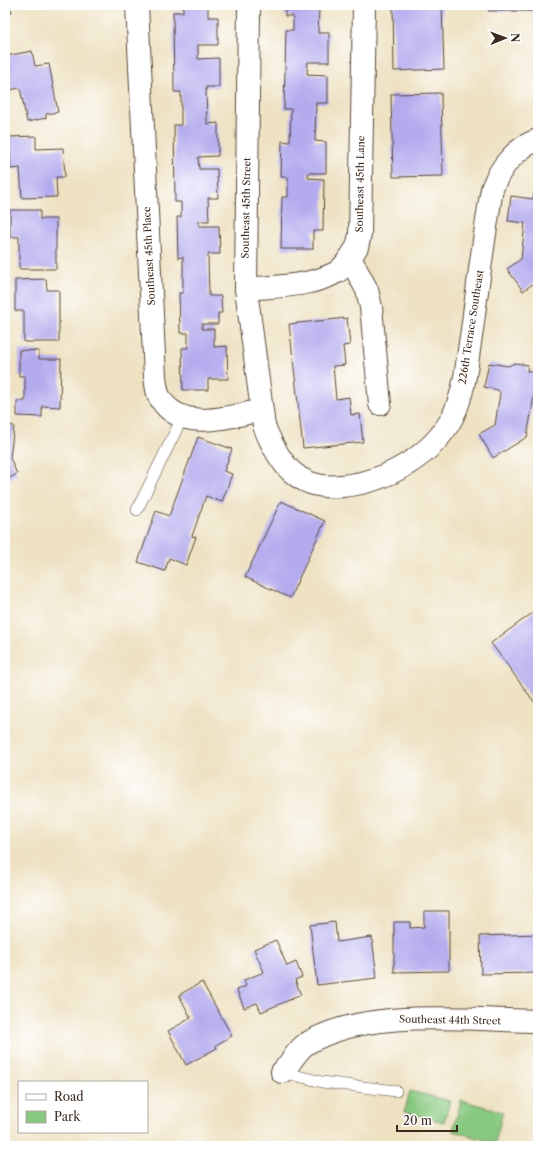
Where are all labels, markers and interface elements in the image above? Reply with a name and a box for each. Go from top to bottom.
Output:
north arrow [485,18,525,58]
text: N [508,33,522,43]
street label: Southeast 45th Lane [353,135,367,233]
street label: Southeast 45th Street [239,157,253,259]
street label: Southeast 45th Place [140,206,158,306]
street label: 226th Terrace Southeast [456,268,487,385]
street label: Southeast 44th Street [399,1013,501,1027]
legend [18,1081,148,1133]
text: Road [54,1089,84,1104]
scale bar [397,1107,457,1133]
text: Park [54,1109,81,1124]
text: 20 m [403,1113,432,1128]

